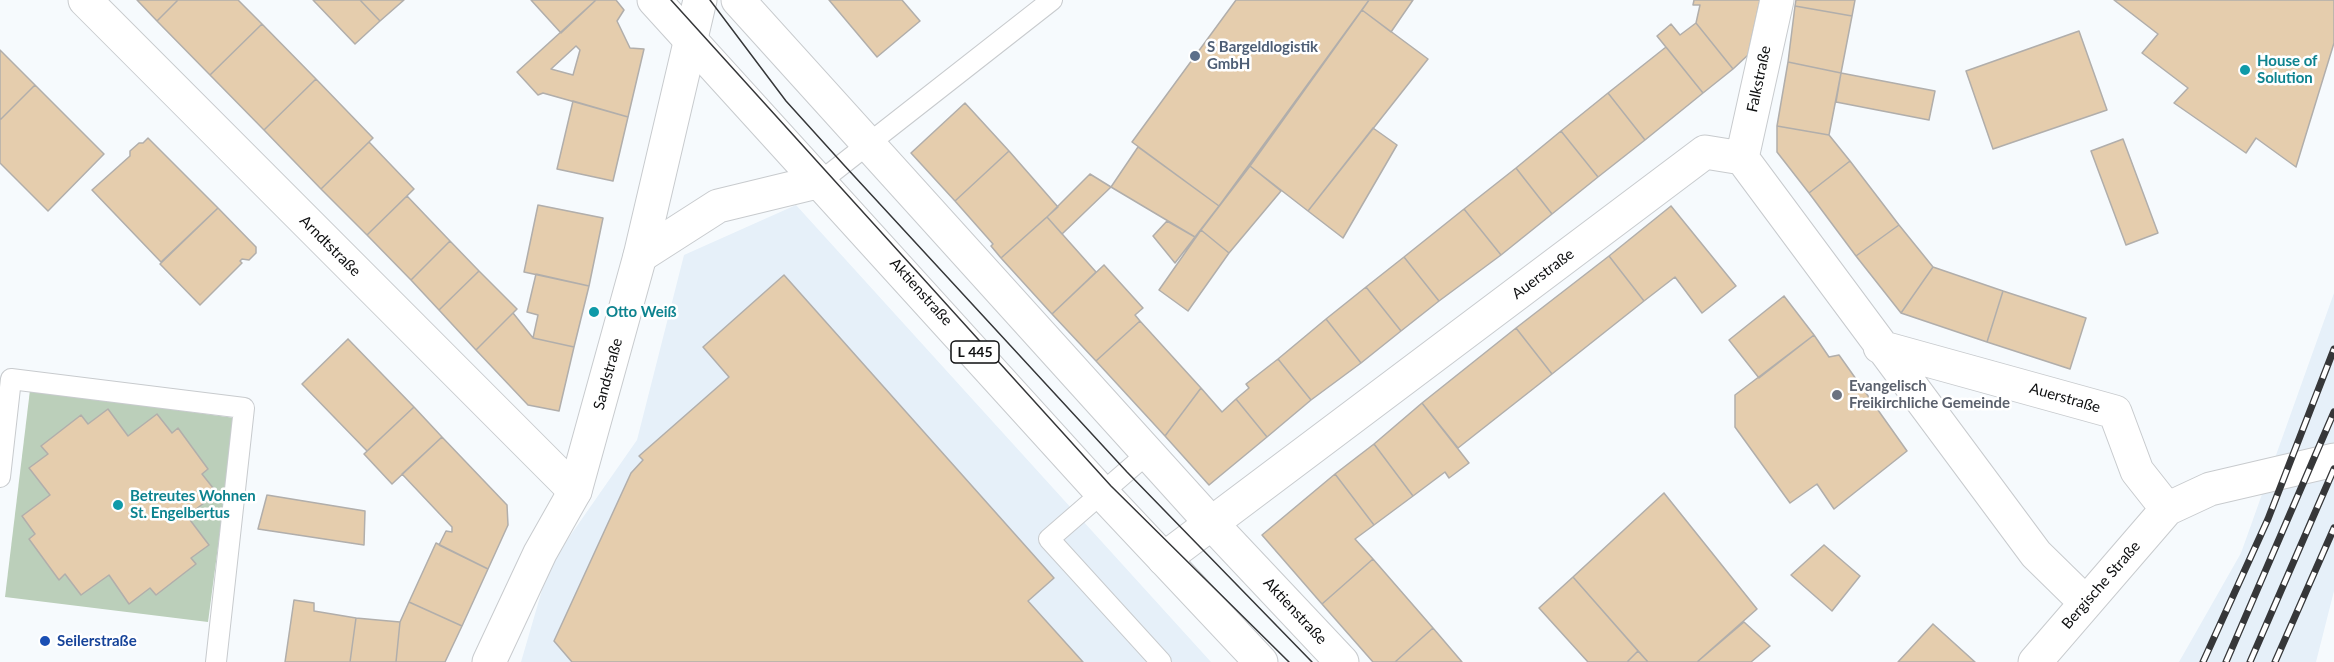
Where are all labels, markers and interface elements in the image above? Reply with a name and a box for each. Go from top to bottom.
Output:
place label: S Bargeldlogistik GmbH [1207,38,1318,73]
street label: Falkstraße [1743,44,1775,114]
marker: S Bargeldlogistik GmbH [1188,49,1202,63]
place label: House of Solution [2257,52,2317,87]
marker: House of Solution [2238,63,2252,77]
street label: Arndtstraße [296,212,364,280]
street label: Auerstraße [1508,245,1578,303]
street label: Aktienstraße [886,255,956,329]
place label: Otto Weiß [606,303,677,321]
marker: Otto Weiß [587,305,601,319]
street label: Sandstraße [590,336,626,412]
road number: L 445 [951,341,999,363]
place label: Evangelisch Freikirchliche Gemeinde [1849,377,2010,412]
street label: Auerstraße [2027,379,2103,417]
marker: Evangelisch Freikirchliche Gemeinde [1830,388,1844,402]
place label: Betreutes Wohnen St. Engelbertus [130,487,256,522]
marker: Betreutes Wohnen St. Engelbertus [111,498,125,512]
street label: Bergische Straße [2058,537,2144,633]
street label: Aktienstraße [1260,574,1330,648]
place label: Seilerstraße [57,632,137,650]
marker: Seilerstraße [38,634,52,648]

